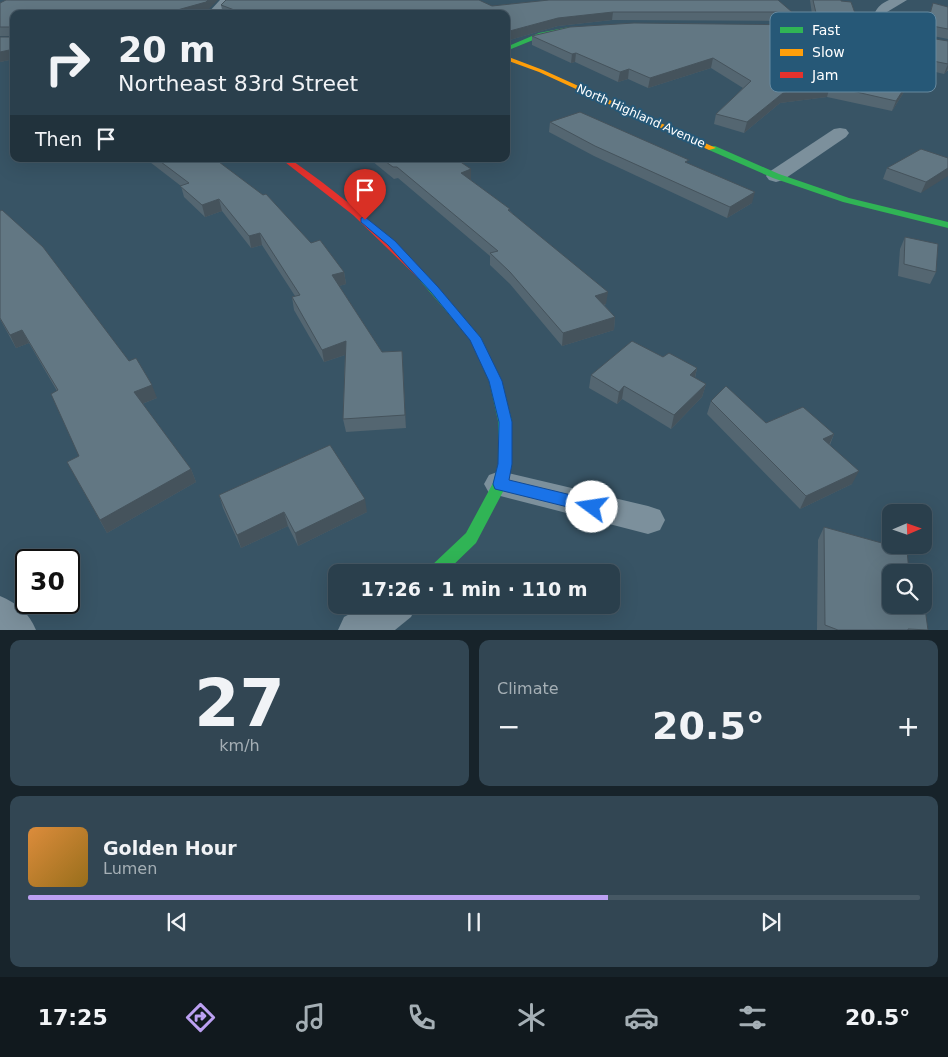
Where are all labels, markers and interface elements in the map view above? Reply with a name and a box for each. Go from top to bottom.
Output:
legend [770,12,936,92]
text: Fast [812,22,841,38]
icon: right [35,30,100,95]
text: 20 m [118,30,215,70]
text: Slow [812,44,845,60]
text: Jam [811,67,838,83]
text: Northeast 83rd Street [118,71,358,96]
street label: North Highland Avenue [575,81,707,151]
icon: arrive [92,125,120,153]
text: Then [35,128,82,150]
pin [344,169,386,220]
icon: arrive [351,176,379,204]
position arrow [565,480,617,532]
north arrow [882,504,932,554]
map controls [882,504,932,614]
speed limit sign: 30 [15,549,80,614]
button: search [882,564,932,614]
text: 17:26 · 1 min · 110 m [360,578,588,600]
text: 27 [194,666,285,741]
text: Climate [497,679,559,698]
text: 20.5° [652,704,765,748]
text: − [497,710,520,743]
text: + [897,710,920,743]
text: km/h [219,736,260,755]
text: Golden Hour [103,837,237,859]
text: Lumen [103,859,157,878]
icon: previous [163,908,191,936]
icon: pause [460,908,488,936]
icon: next [757,908,785,936]
icon: directions [183,1000,218,1035]
icon: music [293,1000,328,1035]
icon: phone [404,1000,439,1035]
icon: climate [514,1000,549,1035]
icon: car [624,1000,659,1035]
icon: filters [735,1000,770,1035]
text: 17:25 [38,1005,108,1030]
text: 20.5° [845,1005,910,1030]

